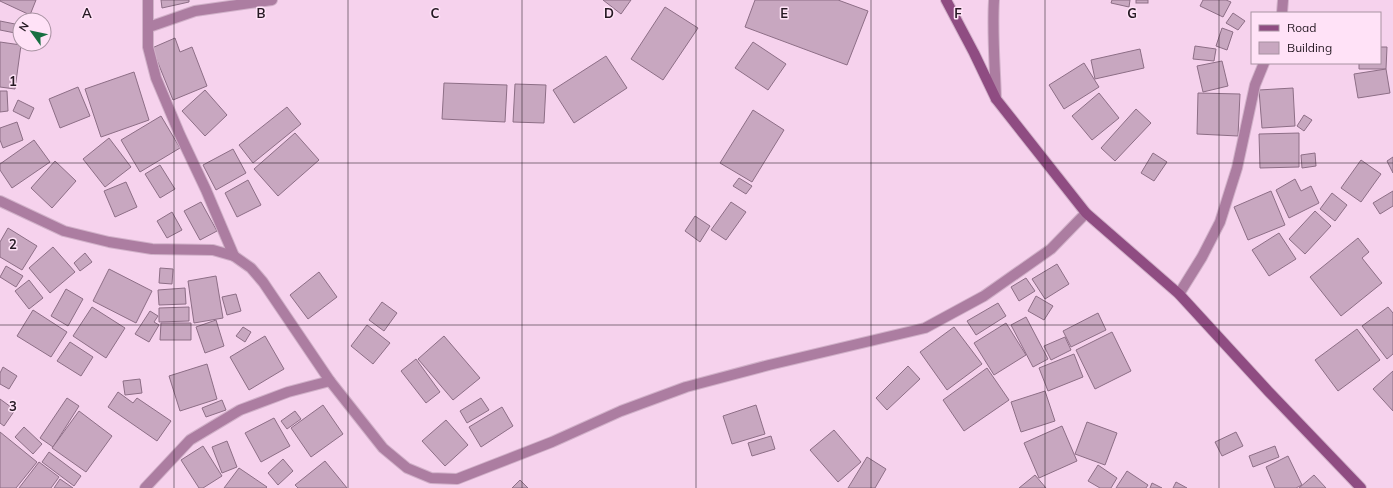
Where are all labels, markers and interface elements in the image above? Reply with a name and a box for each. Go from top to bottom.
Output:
text: A [82,5,92,21]
text: B [257,5,266,21]
text: C [431,5,440,21]
text: D [604,5,614,21]
text: E [780,5,788,21]
text: F [954,5,962,21]
text: G [1127,5,1137,21]
north arrow [12,12,52,52]
legend [1251,12,1381,64]
text: N [15,19,32,34]
text: Road [1287,20,1316,35]
text: Building [1287,40,1332,55]
text: 1 [9,73,17,89]
text: 2 [9,236,17,252]
text: 3 [9,398,17,414]

